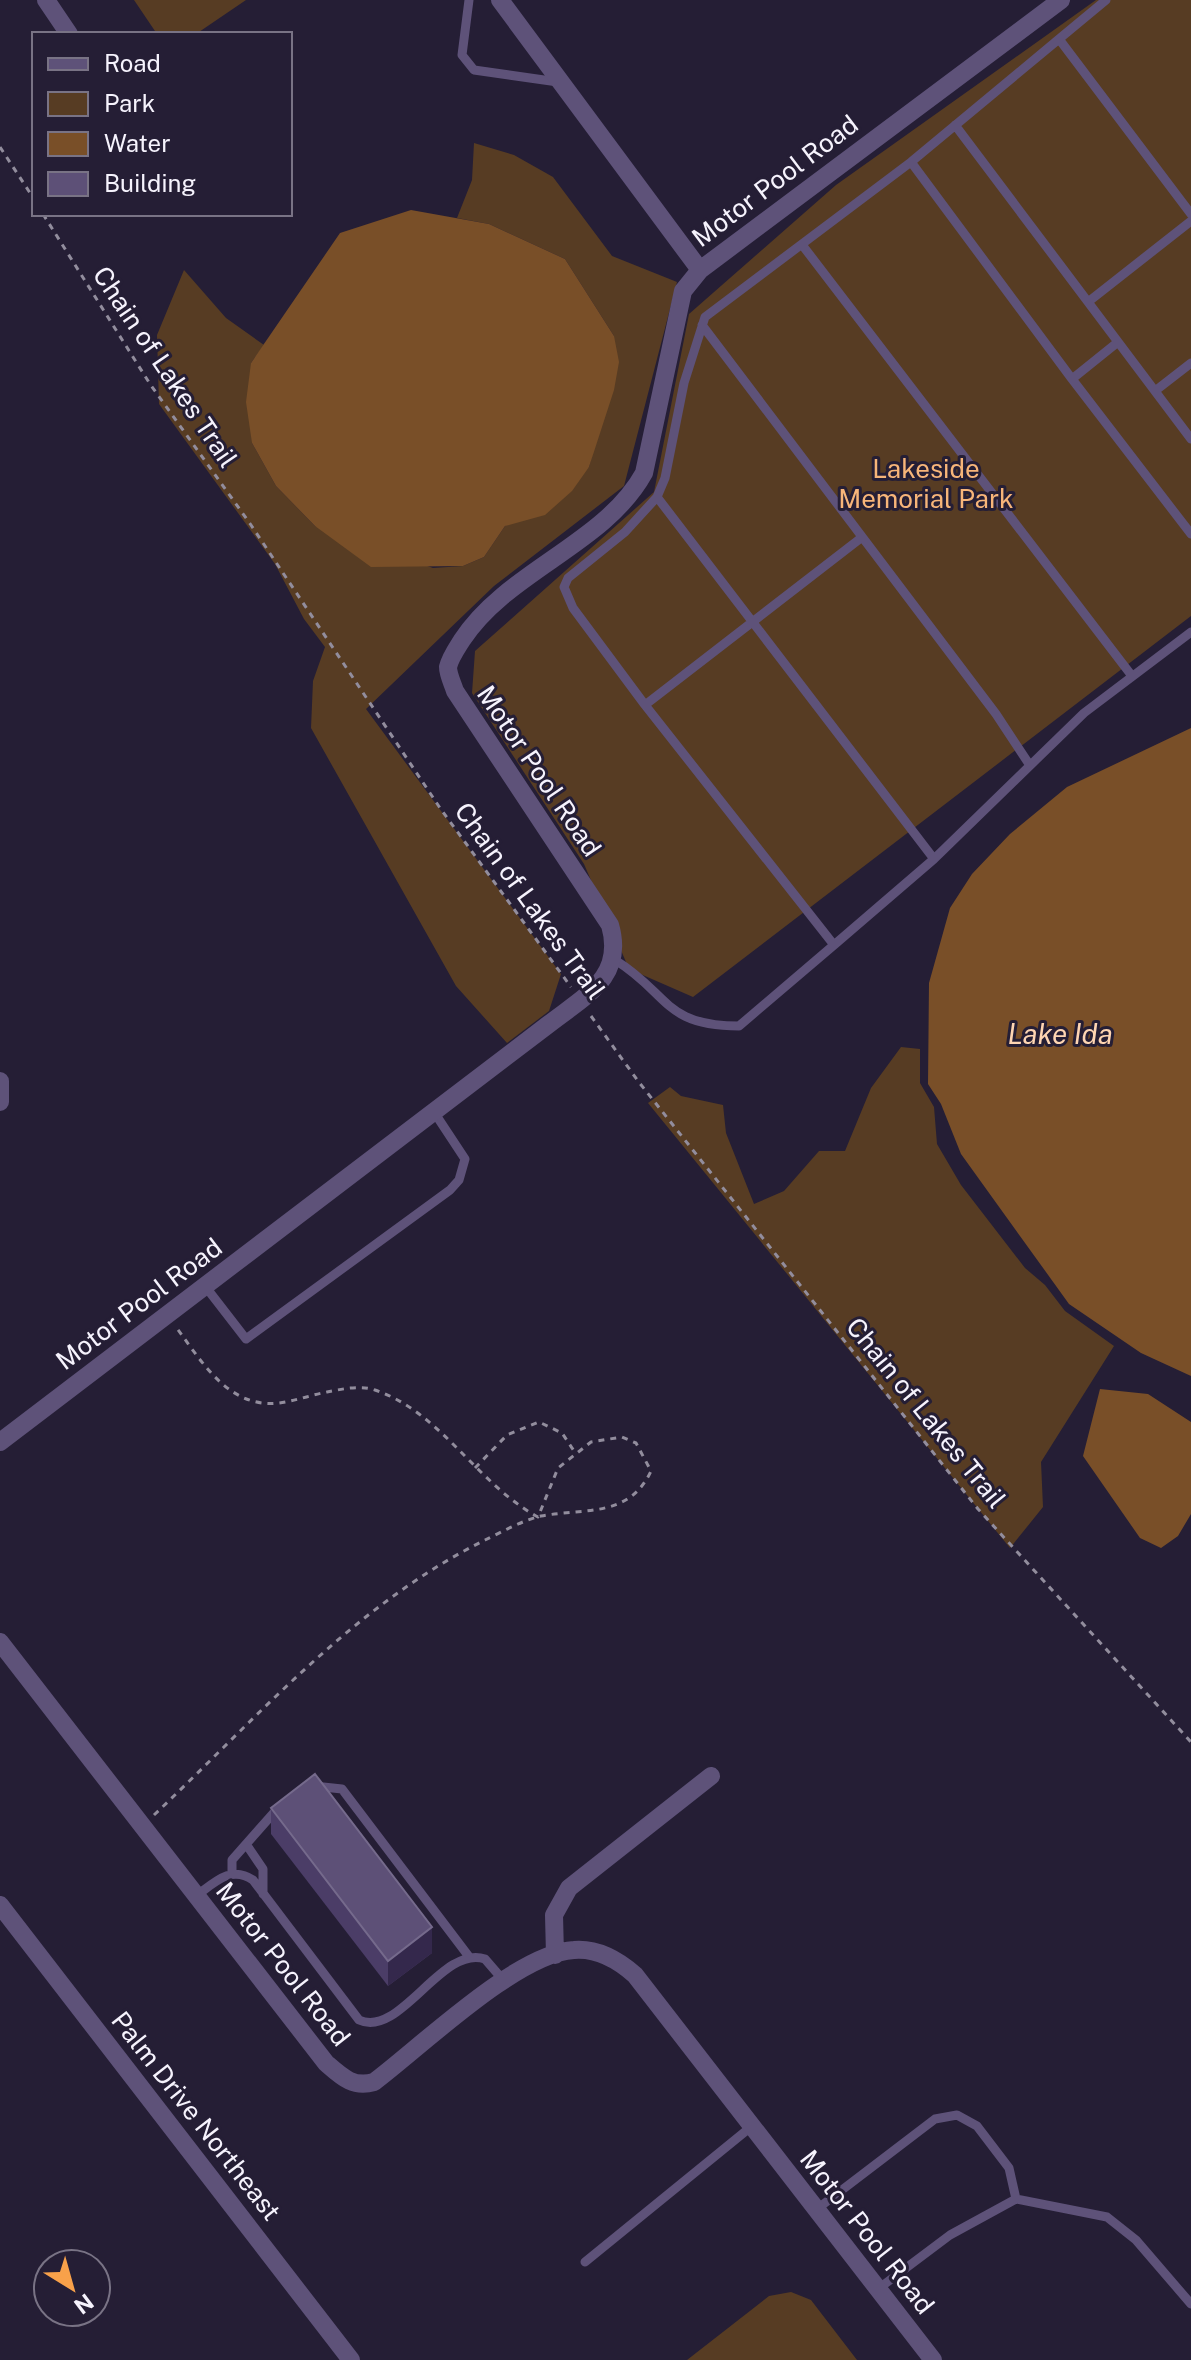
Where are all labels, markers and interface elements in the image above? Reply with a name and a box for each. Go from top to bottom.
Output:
legend [32,32,292,216]
text: Road [104,49,161,77]
text: Park [104,89,155,117]
street label: Motor Pool Road [686,108,864,253]
text: Water [104,129,171,157]
text: Building [104,169,196,197]
street label: Chain of Lakes Trail [87,260,244,473]
park label: Lakeside Memorial Park [838,453,1014,514]
street label: Motor Pool Road [471,679,608,862]
street label: Chain of Lakes Trail [449,796,612,1005]
water label: Lake Ida [1007,1017,1113,1050]
street label: Motor Pool Road [50,1231,228,1376]
street label: Chain of Lakes Trail [840,1311,1013,1514]
street label: Motor Pool Road [210,1876,357,2052]
street label: Palm Drive Northeast [105,2005,288,2226]
street label: Motor Pool Road [794,2144,941,2320]
north arrow [32,2248,112,2328]
text: N [69,2288,99,2320]

